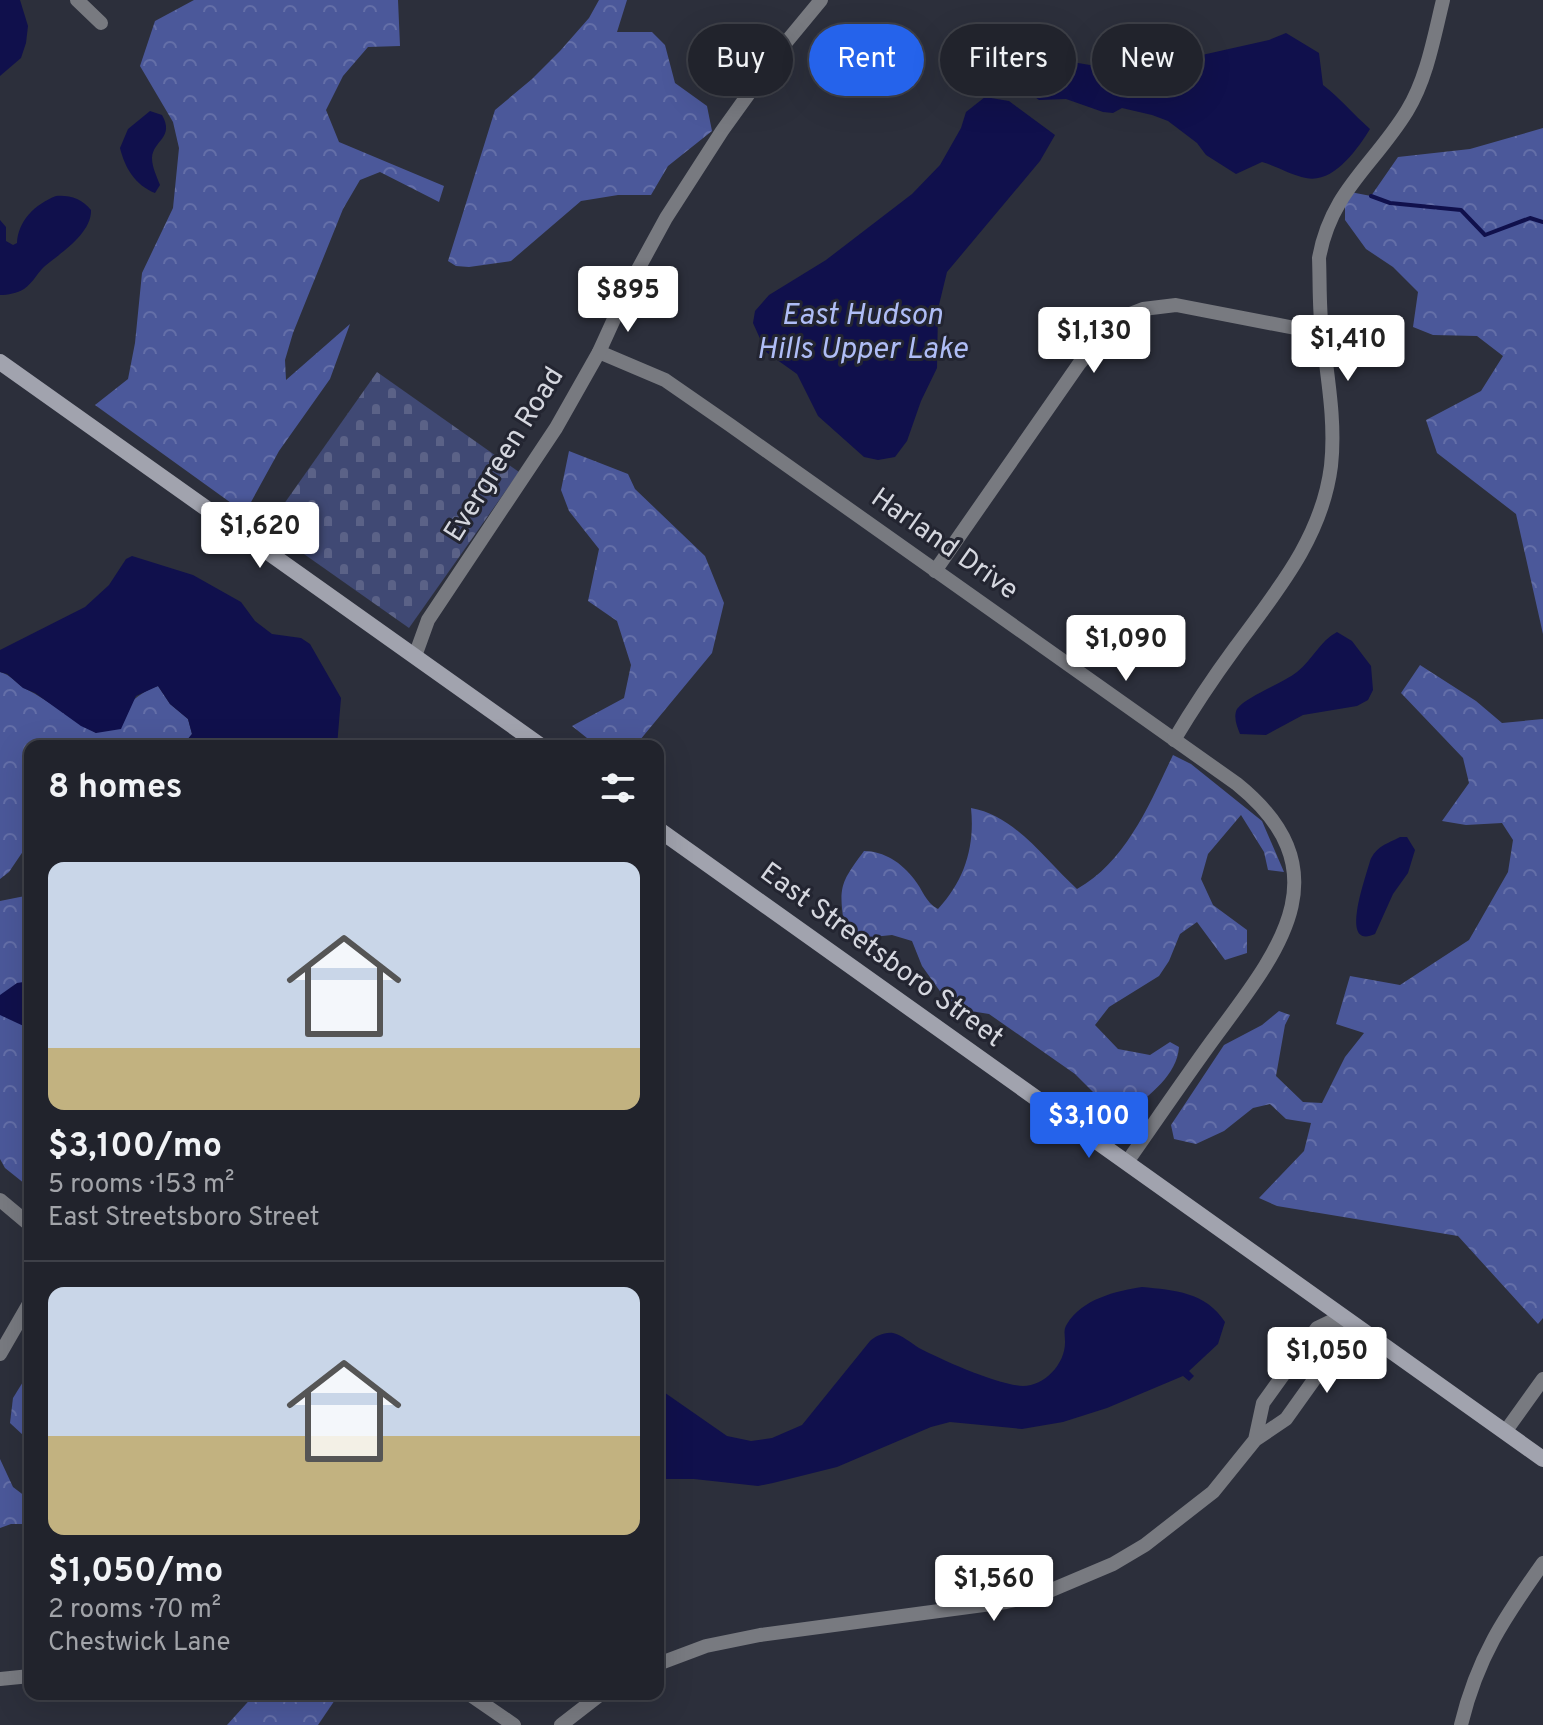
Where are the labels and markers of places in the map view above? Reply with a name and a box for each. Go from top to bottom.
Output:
pin: $895 [581,266,675,334]
pin: $1,130 [1029,307,1159,375]
pin: $1,410 [1283,315,1413,383]
pin: $1,620 [195,502,325,570]
pin: $1,090 [1061,615,1191,683]
pin: $3,100 [1024,1092,1154,1160]
pin: $1,050 [1262,1327,1392,1395]
pin: $1,560 [929,1555,1059,1623]

